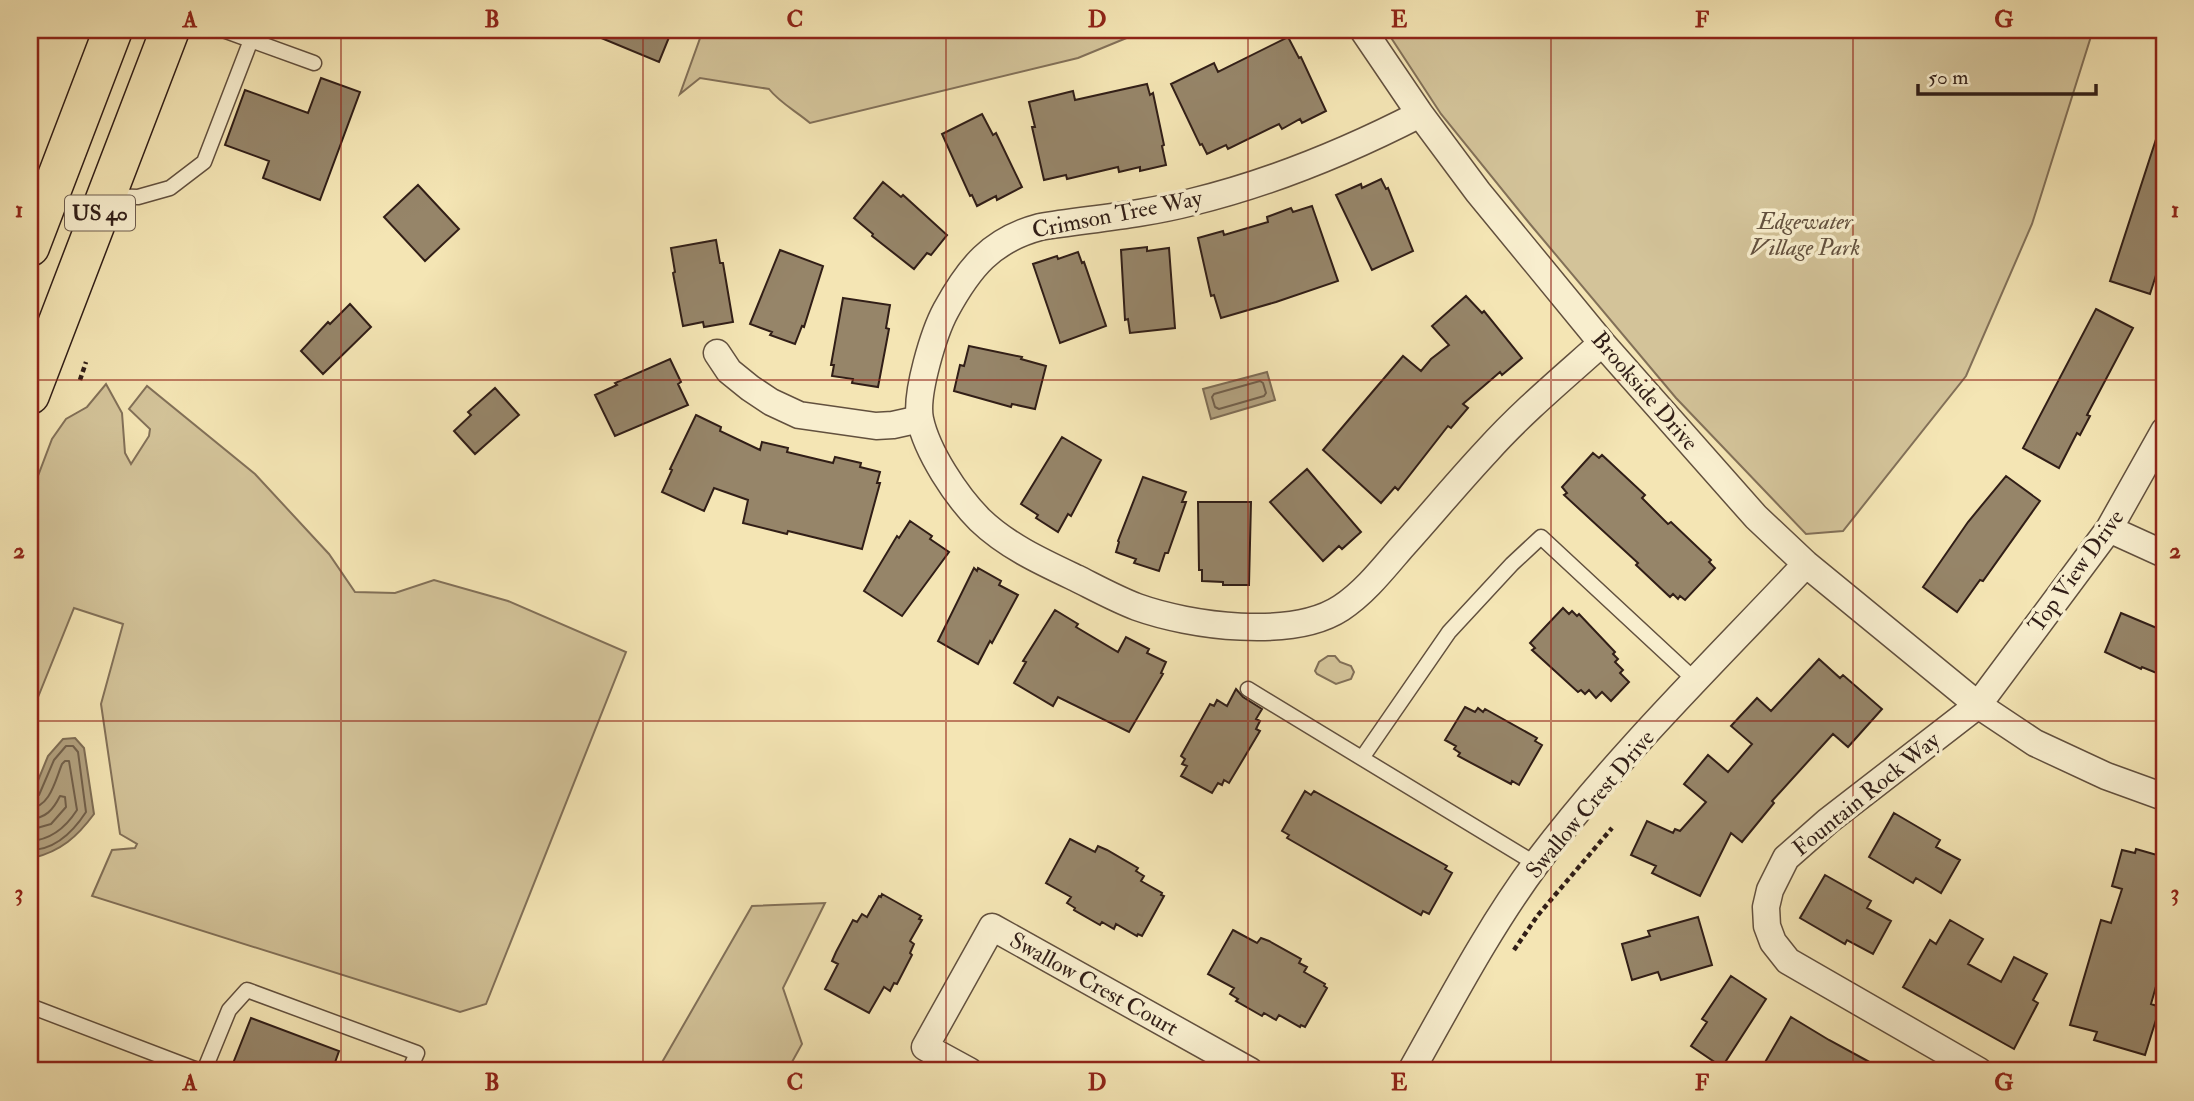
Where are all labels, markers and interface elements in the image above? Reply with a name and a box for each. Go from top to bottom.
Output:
text: A [182,5,198,34]
text: B [484,5,500,34]
text: C [787,5,803,34]
text: D [1088,5,1106,34]
text: E [1391,5,1408,34]
text: F [1695,5,1710,34]
text: G [1994,5,2014,34]
scale bar [1918,52,2096,96]
text: 50 m [1928,64,1969,91]
street label: Crimson Tree Way [1029,183,1205,245]
text: 1 [15,195,23,224]
text: 1 [2171,195,2179,224]
road number: US 40 [65,196,135,230]
park label: Edgewater Village Park [1750,207,1860,262]
street label: Brookside Drive [1585,325,1705,457]
street label: Top View Drive [2022,503,2131,639]
text: 2 [13,536,25,565]
text: 2 [2169,536,2181,565]
street label: Swallow Crest Drive [1519,723,1661,884]
street label: Fountain Rock Way [1786,725,1946,862]
text: 3 [15,878,23,907]
text: 3 [2171,878,2179,907]
street label: Swallow Crest Court [1005,926,1183,1042]
text: A [182,1068,198,1097]
text: B [484,1068,500,1097]
text: C [787,1068,803,1097]
text: D [1088,1068,1106,1097]
text: E [1391,1068,1408,1097]
text: F [1695,1068,1710,1097]
text: G [1994,1068,2014,1097]

